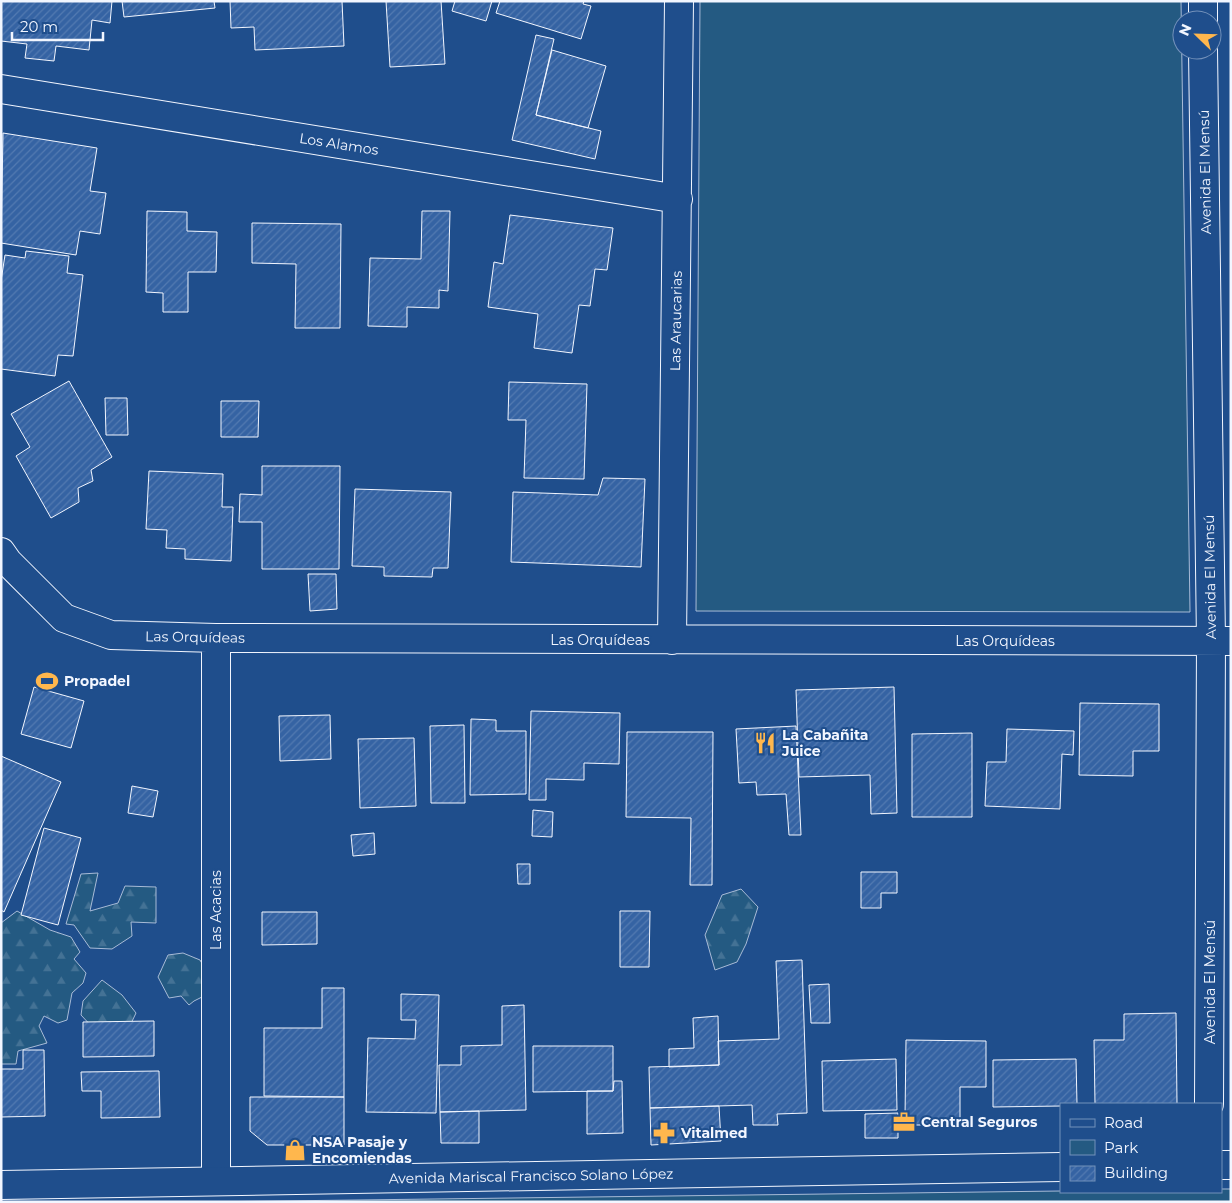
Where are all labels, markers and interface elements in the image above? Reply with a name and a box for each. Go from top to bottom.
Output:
scale bar [12,10,104,42]
north arrow [1172,10,1222,60]
text: 20 m [20,17,58,36]
text: N [1175,21,1196,39]
street label: Avenida El Mensú [1195,110,1215,234]
street label: Los Alamos [298,129,380,159]
street label: Las Araucarias [666,271,686,371]
street label: Avenida El Mensú [1200,515,1220,639]
street label: Las Orquídeas [145,627,245,647]
street label: Las Orquídeas [550,631,650,649]
street label: Las Orquídeas [955,632,1055,650]
sports icon: Propadel [34,668,60,694]
place label: Propadel [64,672,130,690]
place label: La Cabañita Juice [781,726,868,760]
restaurant icon: La Cabañita Juice [752,730,778,756]
street label: Las Acacias [207,870,225,950]
street label: Avenida El Mensú [1201,920,1219,1044]
legend [1060,1103,1222,1193]
office icon: Central Seguros [891,1109,917,1135]
place label: Central Seguros [921,1113,1038,1131]
text: Road [1104,1113,1143,1132]
pharmacy icon: Vitalmed [651,1120,677,1146]
place label: Vitalmed [680,1124,748,1142]
place label: NSA Pasaje y Encomiendas [312,1133,412,1167]
shop icon: NSA Pasaje y Encomiendas [282,1137,308,1163]
text: Park [1104,1138,1138,1157]
text: Building [1104,1163,1168,1182]
street label: Avenida Mariscal Francisco Solano López [388,1165,674,1187]

